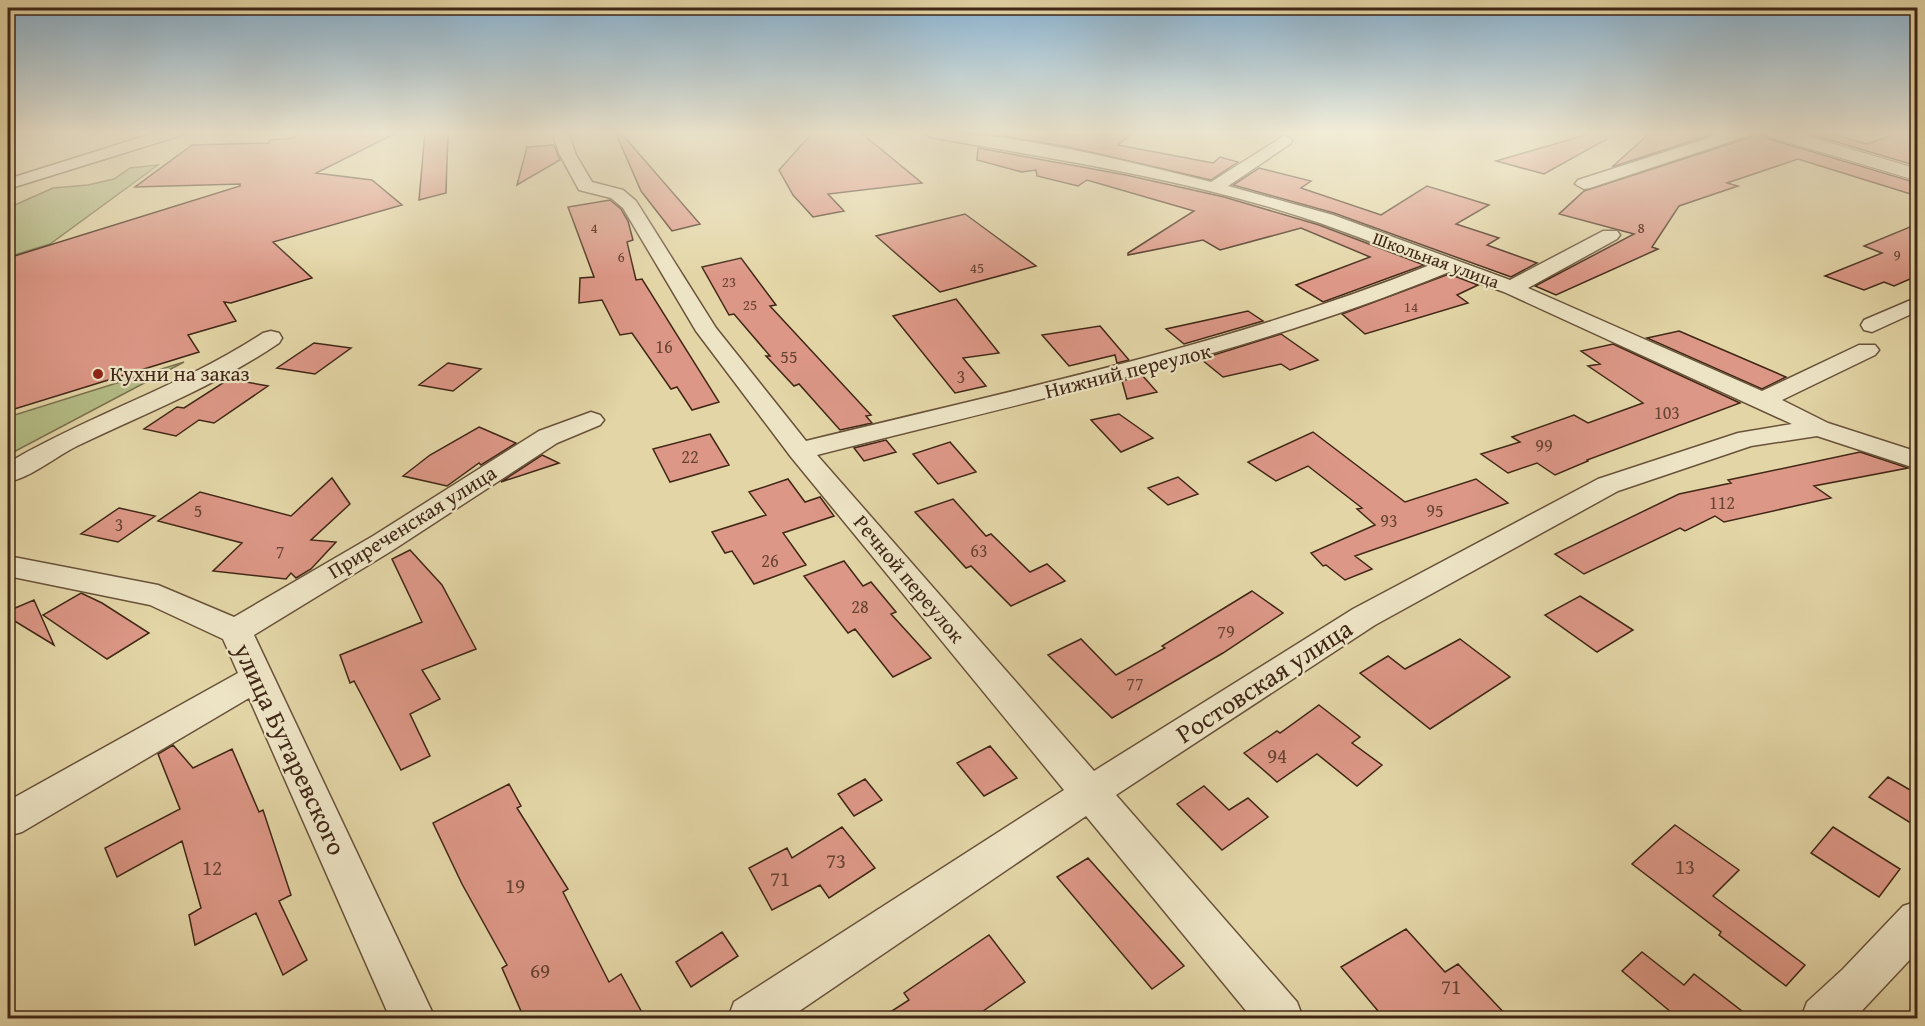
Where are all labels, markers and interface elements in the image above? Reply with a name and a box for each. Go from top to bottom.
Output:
house number: 4 [590,217,598,238]
house number: 8 [1637,217,1645,238]
street label: Школьная улица [1369,224,1504,295]
house number: 9 [1893,244,1901,265]
house number: 6 [617,246,625,267]
house number: 45 [970,257,984,278]
house number: 23 [722,271,736,292]
house number: 25 [743,294,757,315]
house number: 14 [1404,296,1418,317]
house number: 16 [655,333,673,360]
street label: Нижний переулок [1041,335,1214,406]
house number: 55 [780,343,798,370]
place label: Кухни на заказ [110,358,250,389]
house number: 3 [957,363,965,390]
marker: Кухни на заказ [91,367,105,381]
house number: 103 [1654,399,1680,426]
house number: 99 [1535,432,1553,459]
house number: 22 [681,443,699,470]
street label: Приреченская улица [321,457,502,586]
house number: 112 [1709,489,1735,516]
house number: 5 [194,497,202,524]
house number: 95 [1426,497,1444,524]
house number: 93 [1380,507,1398,534]
street label: Речной переулок [846,508,972,650]
house number: 3 [115,511,123,538]
house number: 63 [970,537,988,564]
house number: 7 [276,538,284,565]
house number: 26 [761,547,779,574]
house number: 28 [851,593,869,620]
street label: Ростовская улица [1168,608,1360,752]
house number: 79 [1217,618,1235,645]
street label: улица Бутаревского [224,635,357,861]
house number: 77 [1126,670,1144,697]
house number: 94 [1267,740,1287,771]
house number: 73 [826,845,846,876]
house number: 13 [1675,851,1695,882]
house number: 12 [202,852,222,883]
house number: 71 [770,863,790,894]
house number: 19 [505,870,525,901]
house number: 69 [530,955,550,986]
house number: 71 [1441,971,1461,1002]

